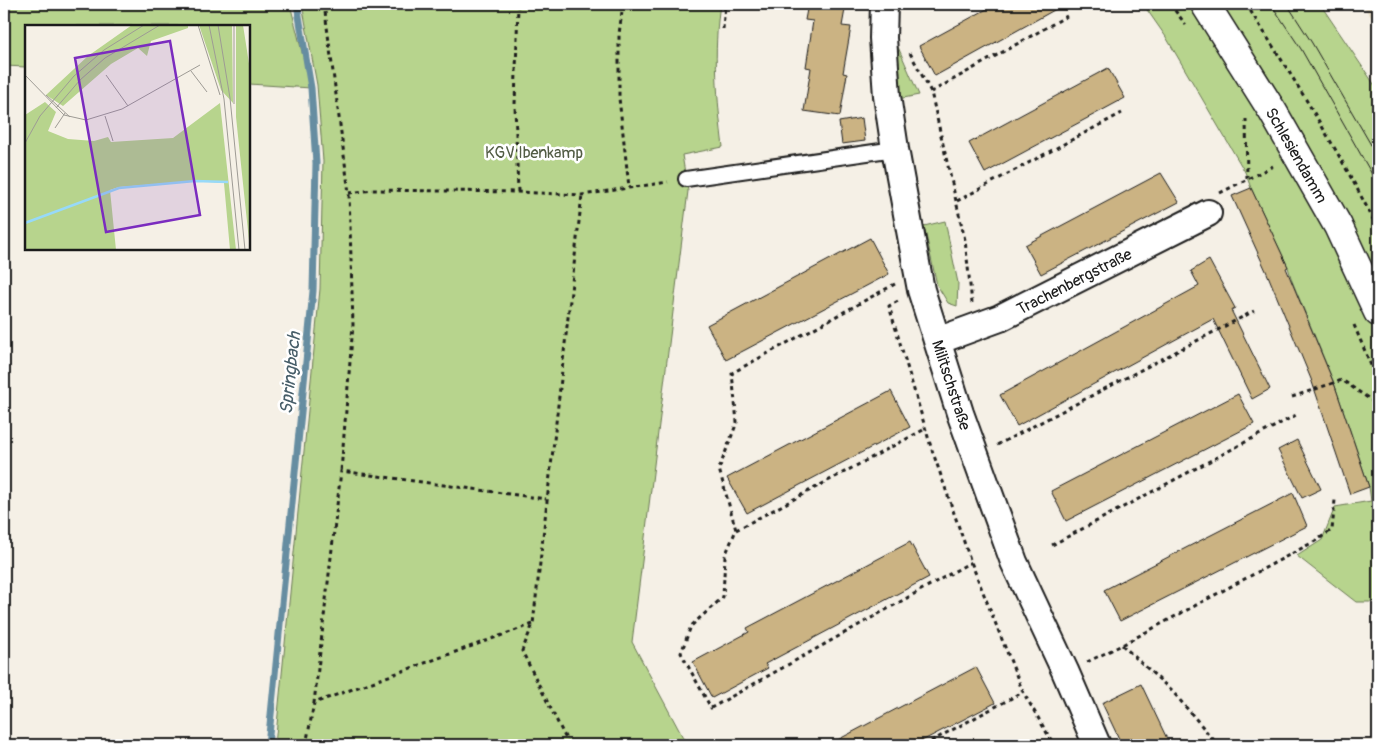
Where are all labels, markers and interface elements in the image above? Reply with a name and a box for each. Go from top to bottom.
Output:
inset map [25,25,250,250]
street label: Schlesiendamm [1261,104,1332,207]
park label: KGV Ibenkamp [485,143,583,163]
street label: Trachenbergstraße [1013,244,1136,320]
water label: Springbach [275,329,306,415]
street label: Militschstraße [927,338,975,433]

